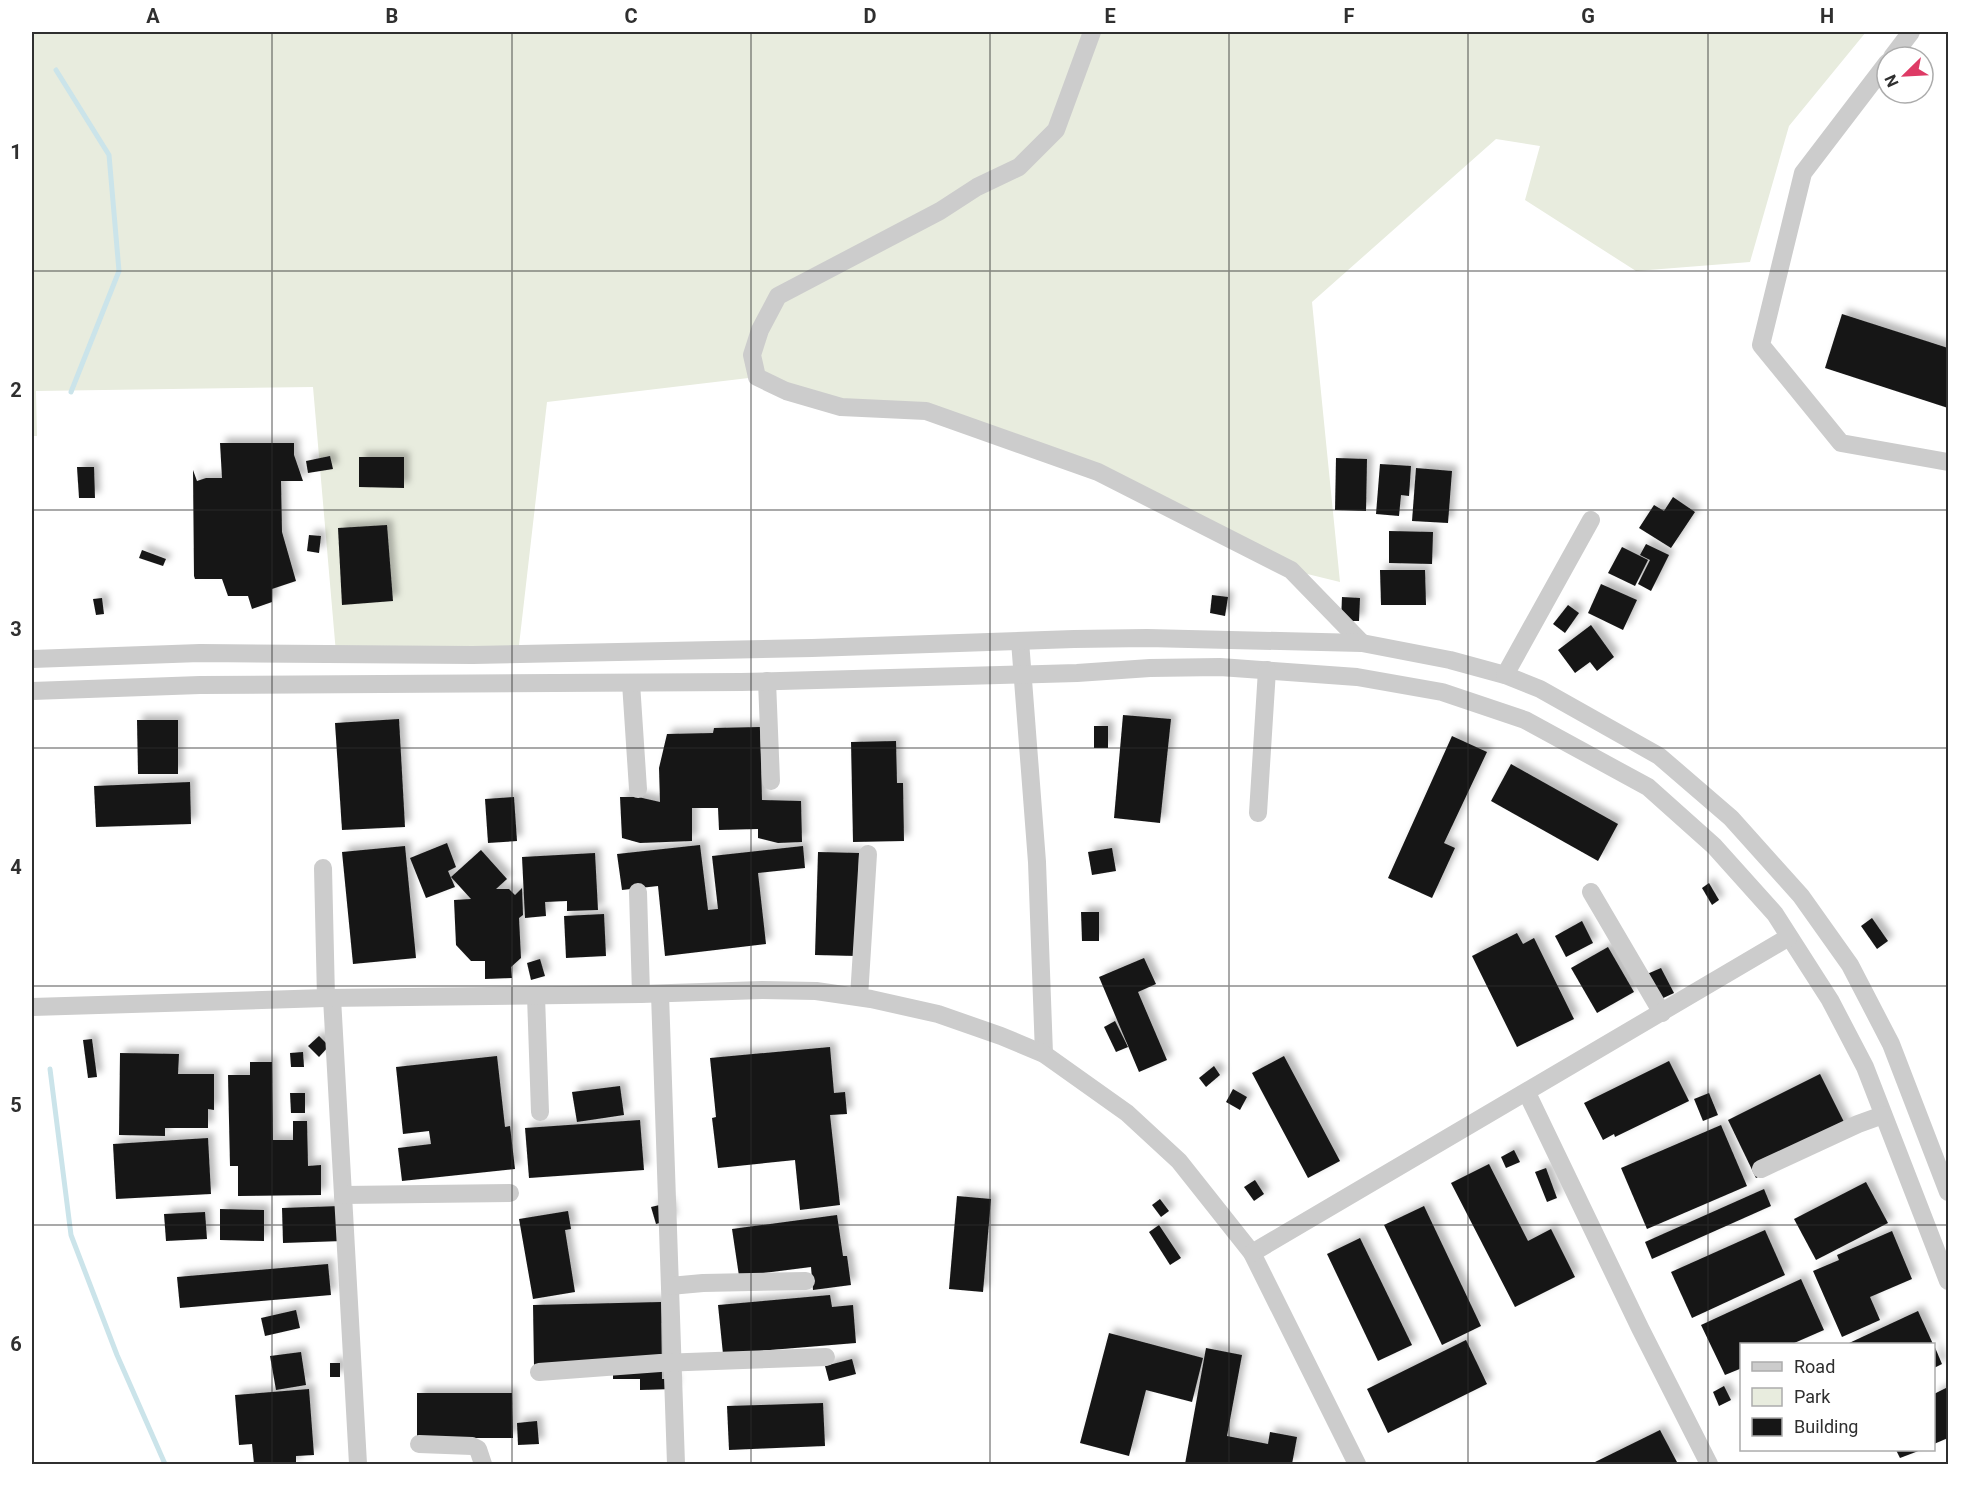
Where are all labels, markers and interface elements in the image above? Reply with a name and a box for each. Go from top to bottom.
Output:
text: A [146,4,160,28]
text: B [386,4,398,28]
text: C [624,4,638,28]
text: D [864,4,877,28]
text: E [1104,4,1116,28]
text: F [1344,4,1355,28]
text: G [1581,4,1595,28]
text: H [1820,4,1834,28]
north arrow [1875,45,1935,105]
text: N [1881,72,1903,90]
text: 1 [10,140,22,164]
text: 2 [10,378,22,402]
text: 3 [10,617,22,641]
text: 4 [10,855,22,879]
text: 5 [10,1093,22,1117]
text: 6 [10,1332,22,1356]
legend [1740,1343,1935,1451]
text: Road [1794,1356,1835,1377]
text: Park [1794,1386,1831,1407]
text: Building [1794,1416,1858,1437]

